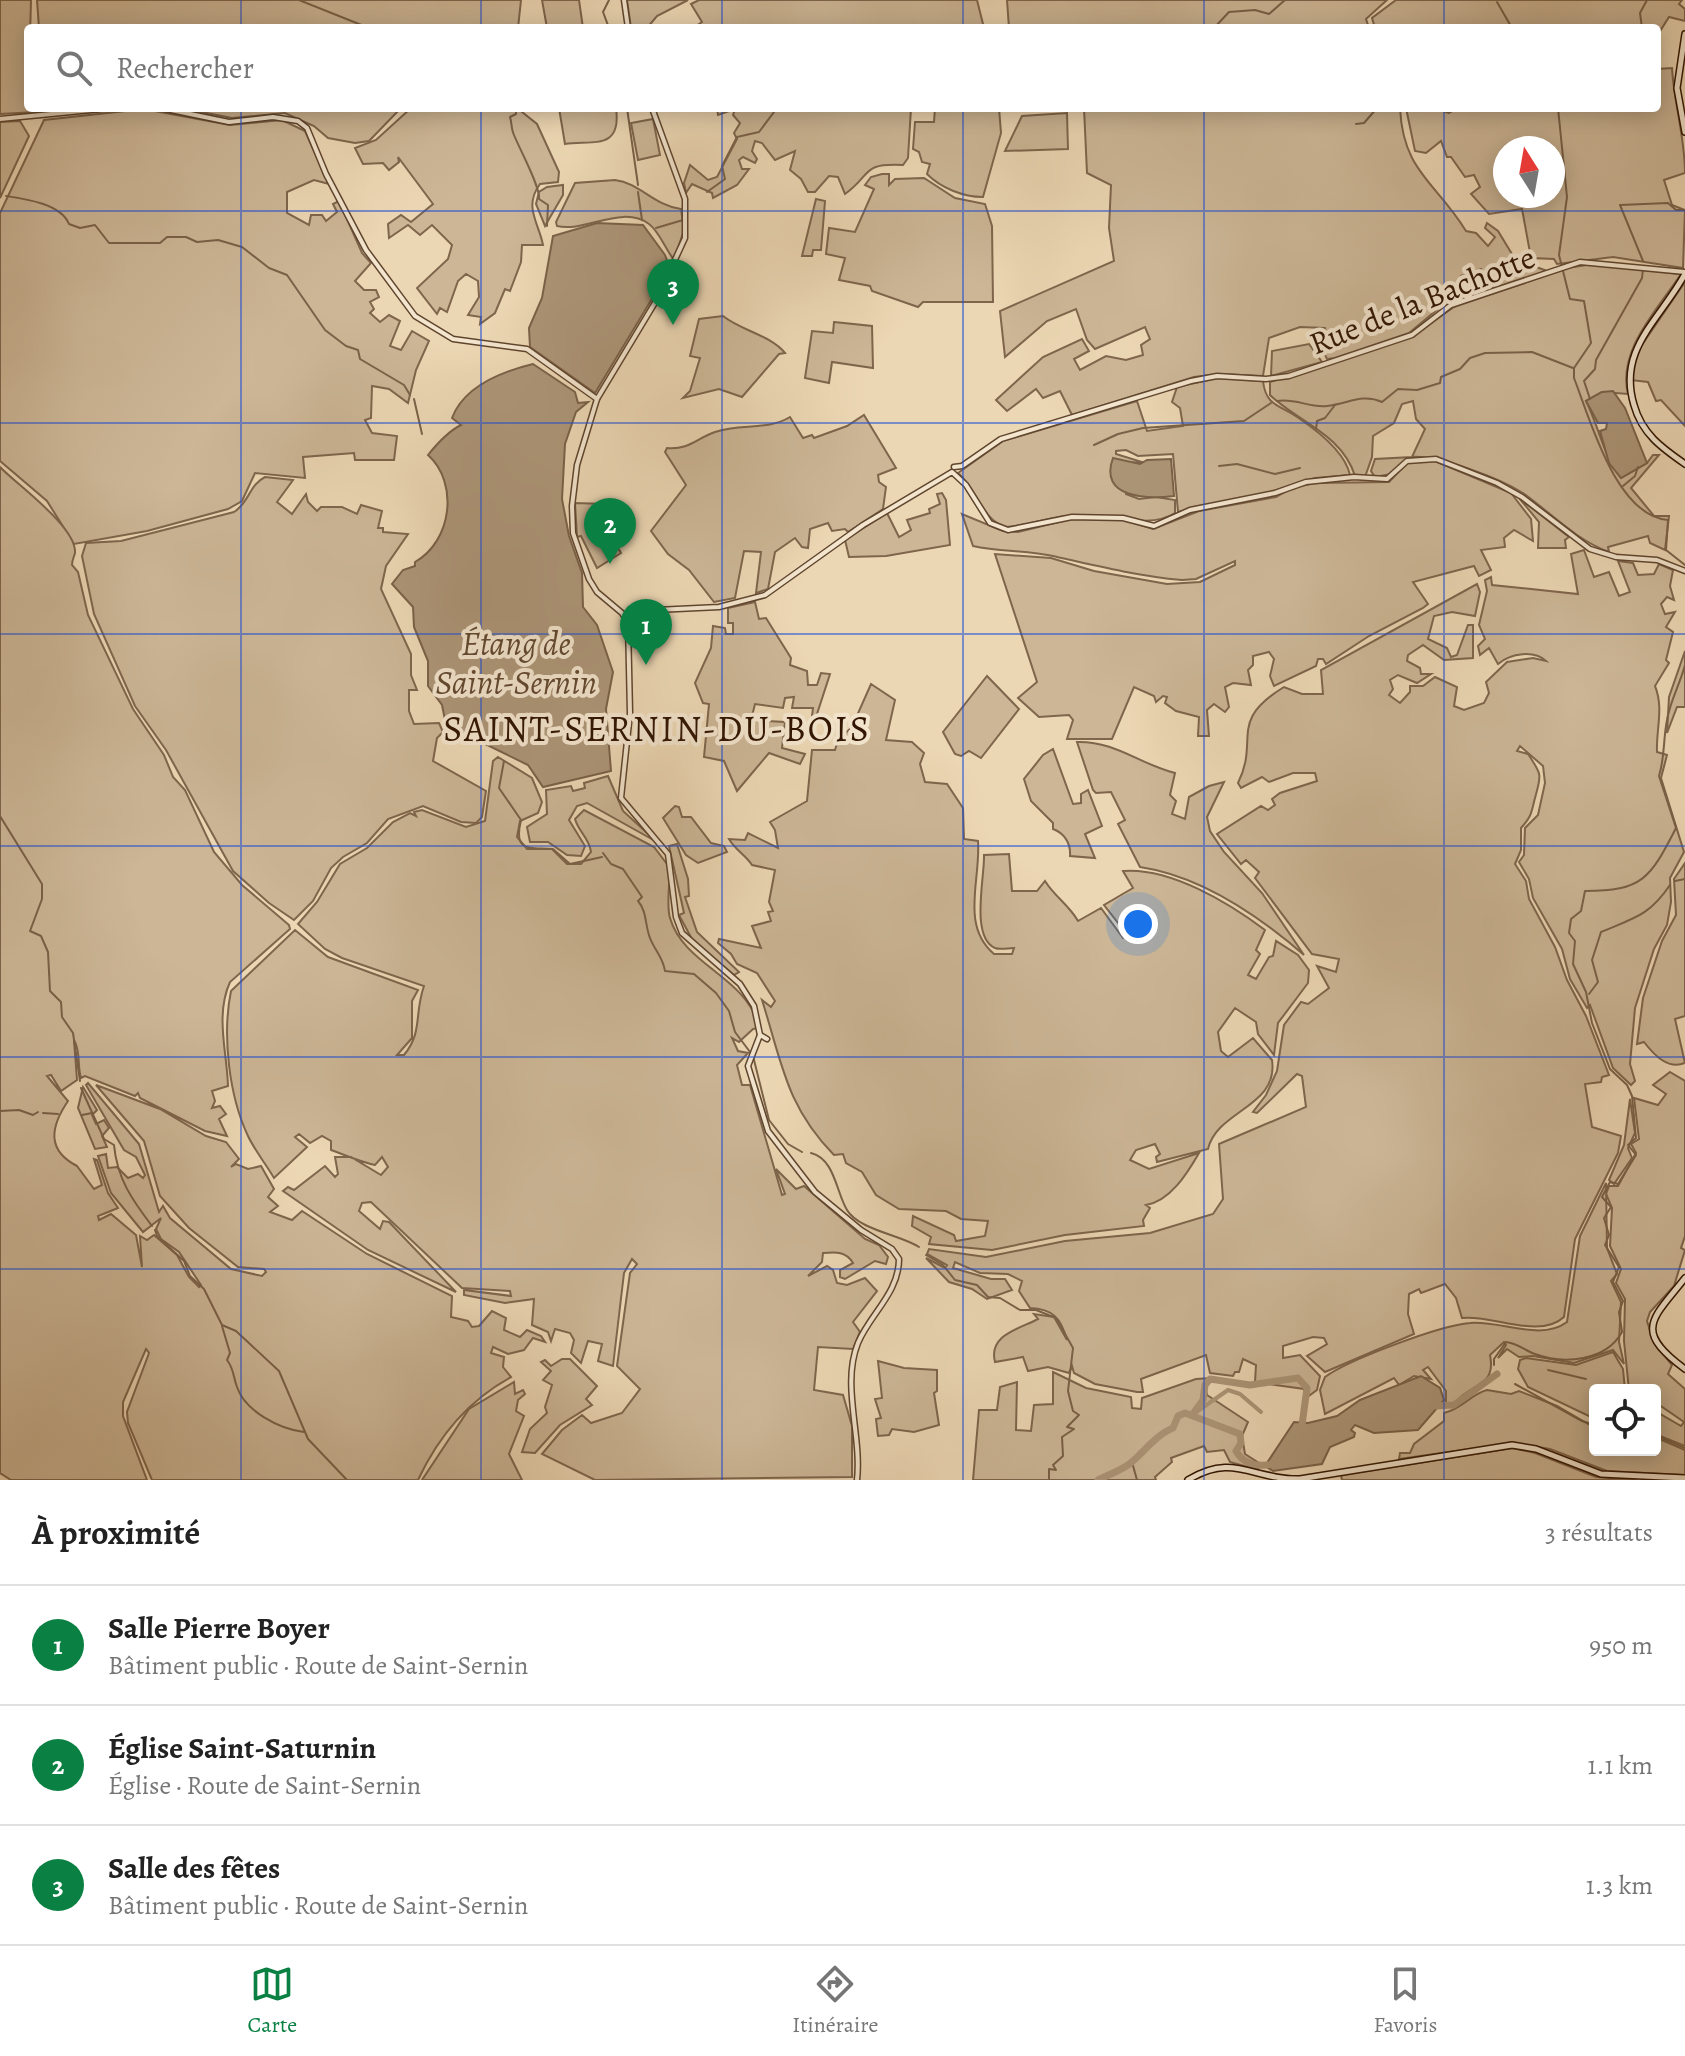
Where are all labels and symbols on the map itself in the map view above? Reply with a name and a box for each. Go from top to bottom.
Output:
north arrow [1493,136,1565,208]
street label: Rue de la Bachotte [1303,235,1541,365]
pin: 3 [647,259,699,325]
pin: 2 [584,498,636,564]
pin: 1 [620,599,672,665]
water label: Étang de Saint-Sernin [435,620,597,706]
district label: SAINT-SERNIN-DU-BOIS [443,704,871,753]
your location [1118,904,1158,944]

